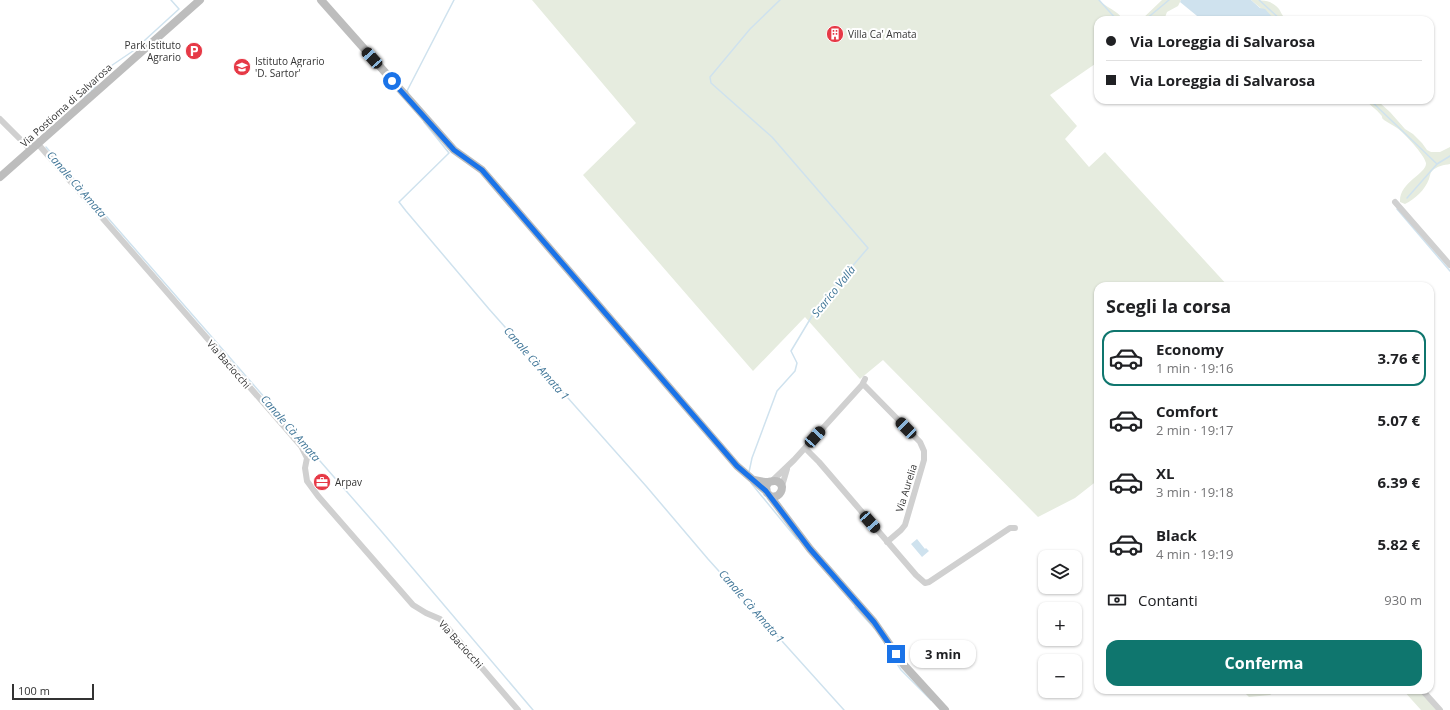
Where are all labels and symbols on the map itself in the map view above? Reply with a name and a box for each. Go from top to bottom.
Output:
building icon: Villa Ca' Amata [825,24,845,44]
place label: Villa Ca' Amata [848,27,917,41]
place label: Park Istituto Agrario [125,38,181,64]
parking icon: Park Istituto Agrario [184,41,204,61]
car [360,45,384,71]
place label: Istituto Agrario 'D. Sartor' [255,54,325,80]
school or university icon: Istituto Agrario 'D. Sartor' [232,57,252,77]
street label: Via Postioma di Salvarosa [17,60,115,150]
route start [383,72,401,90]
water label: Canale Cà Amata [44,147,110,221]
water label: Scarico Vallà [808,262,858,320]
water label: Canale Cà Amata 1 [501,323,573,403]
street label: Via Baciocchi [204,337,254,391]
water label: Canale Cà Amata [258,391,324,465]
car [893,415,919,441]
car [803,424,827,450]
street label: Via Aurelia [892,462,920,514]
office icon: Arpav [312,472,332,492]
place label: Arpav [335,475,362,489]
car [858,509,882,535]
water label: Canale Cà Amata 1 [716,566,788,646]
street label: Via Baciocchi [436,617,486,671]
callout: 3 min [910,640,976,668]
route end [887,645,905,663]
scale bar [12,682,94,701]

